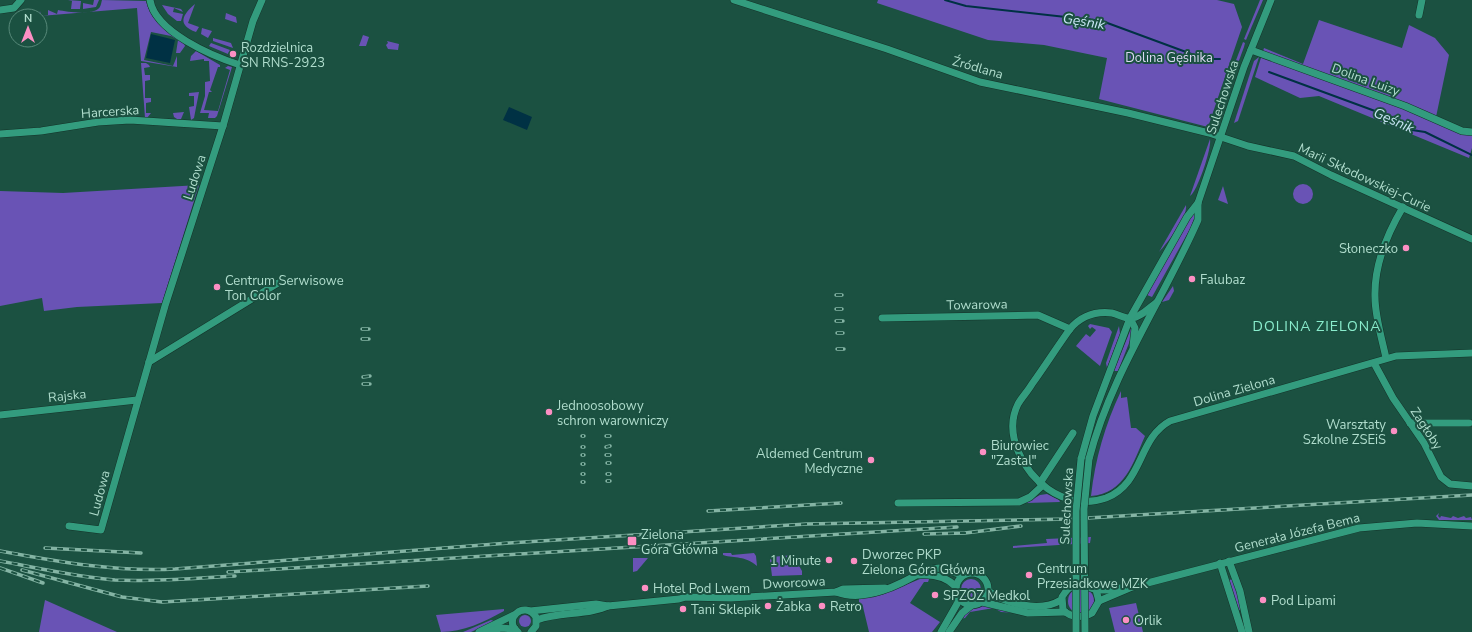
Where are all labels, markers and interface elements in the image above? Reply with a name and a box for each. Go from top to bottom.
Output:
north arrow [8,8,48,48]
water label: Gęśnik [1061,9,1107,34]
text: N [24,11,32,26]
place label: Rozdzielnica SN RNS-2923 [241,39,325,72]
marker: Rozdzielnica SN RNS-2923 [228,49,238,59]
park label: Dolina Gęśnika [1125,49,1213,67]
street label: Źródlana [950,51,1005,84]
street label: Sulechowska [1203,58,1243,137]
street label: Dolina Luizy [1329,59,1402,101]
street label: Harcerska [80,101,140,123]
water label: Gęśnik [1370,103,1418,138]
street label: Marii Skłodowskiej-Curie [1295,139,1434,217]
street label: Ludowa [179,152,211,202]
place label: Słoneczko [1339,240,1398,258]
marker: Słoneczko [1401,243,1411,253]
place label: Falubaz [1200,271,1245,289]
place label: Centrum Serwisowe Ton Color [225,272,344,305]
marker: Falubaz [1187,274,1197,284]
marker: Centrum Serwisowe Ton Color [212,282,222,292]
street label: Towarowa [946,295,1008,315]
district label: DOLINA ZIELONA [1253,317,1381,336]
street label: Dolina Zielona [1191,371,1277,411]
street label: Rajska [47,385,87,407]
place label: Jednoosobowy schron warowniczy [556,397,669,430]
street label: Zagłoby [1406,404,1447,454]
marker: Jednoosobowy schron warowniczy [544,407,554,417]
place label: Warsztaty Szkolne ZSEiS [1303,416,1386,449]
marker: Warsztaty Szkolne ZSEiS [1389,426,1399,436]
place label: Biurowiec "Zastal" [991,437,1049,470]
place label: Aldemed Centrum Medyczne [756,445,863,478]
marker: Biurowiec "Zastal" [978,447,988,457]
marker: Aldemed Centrum Medyczne [866,455,876,465]
street label: Sulechowska [1056,467,1078,545]
street label: Ludowa [85,468,115,518]
street label: Generała Józefa Bema [1233,509,1362,557]
place label: Zielona Góra Główna [641,526,718,559]
marker: Zielona Góra Główna [626,535,638,547]
place label: Dworzec PKP Zielona Góra Główna [862,546,985,579]
place label: 1 Minute [770,552,821,570]
marker: 1 Minute [824,555,834,565]
marker: Dworzec PKP Zielona Góra Główna [849,556,859,566]
place label: Centrum Przesiadkowe MZK [1037,560,1149,593]
marker: Centrum Przesiadkowe MZK [1024,570,1034,580]
street label: Dworcowa [762,572,826,594]
place label: Hotel Pod Lwem [653,580,750,598]
marker: Hotel Pod Lwem [640,583,650,593]
place label: SPZOZ Medkol [943,587,1030,605]
marker: SPZOZ Medkol [930,590,940,600]
place label: Pod Lipami [1271,592,1336,610]
marker: Pod Lipami [1258,595,1268,605]
place label: Żabka [776,597,811,616]
place label: Retro [830,598,862,616]
place label: Tani Sklepik [691,601,761,619]
marker: Żabka [763,601,773,611]
marker: Retro [817,601,827,611]
marker: Tani Sklepik [678,604,688,614]
place label: Orlik [1134,612,1162,630]
marker: Orlik [1121,615,1131,625]

